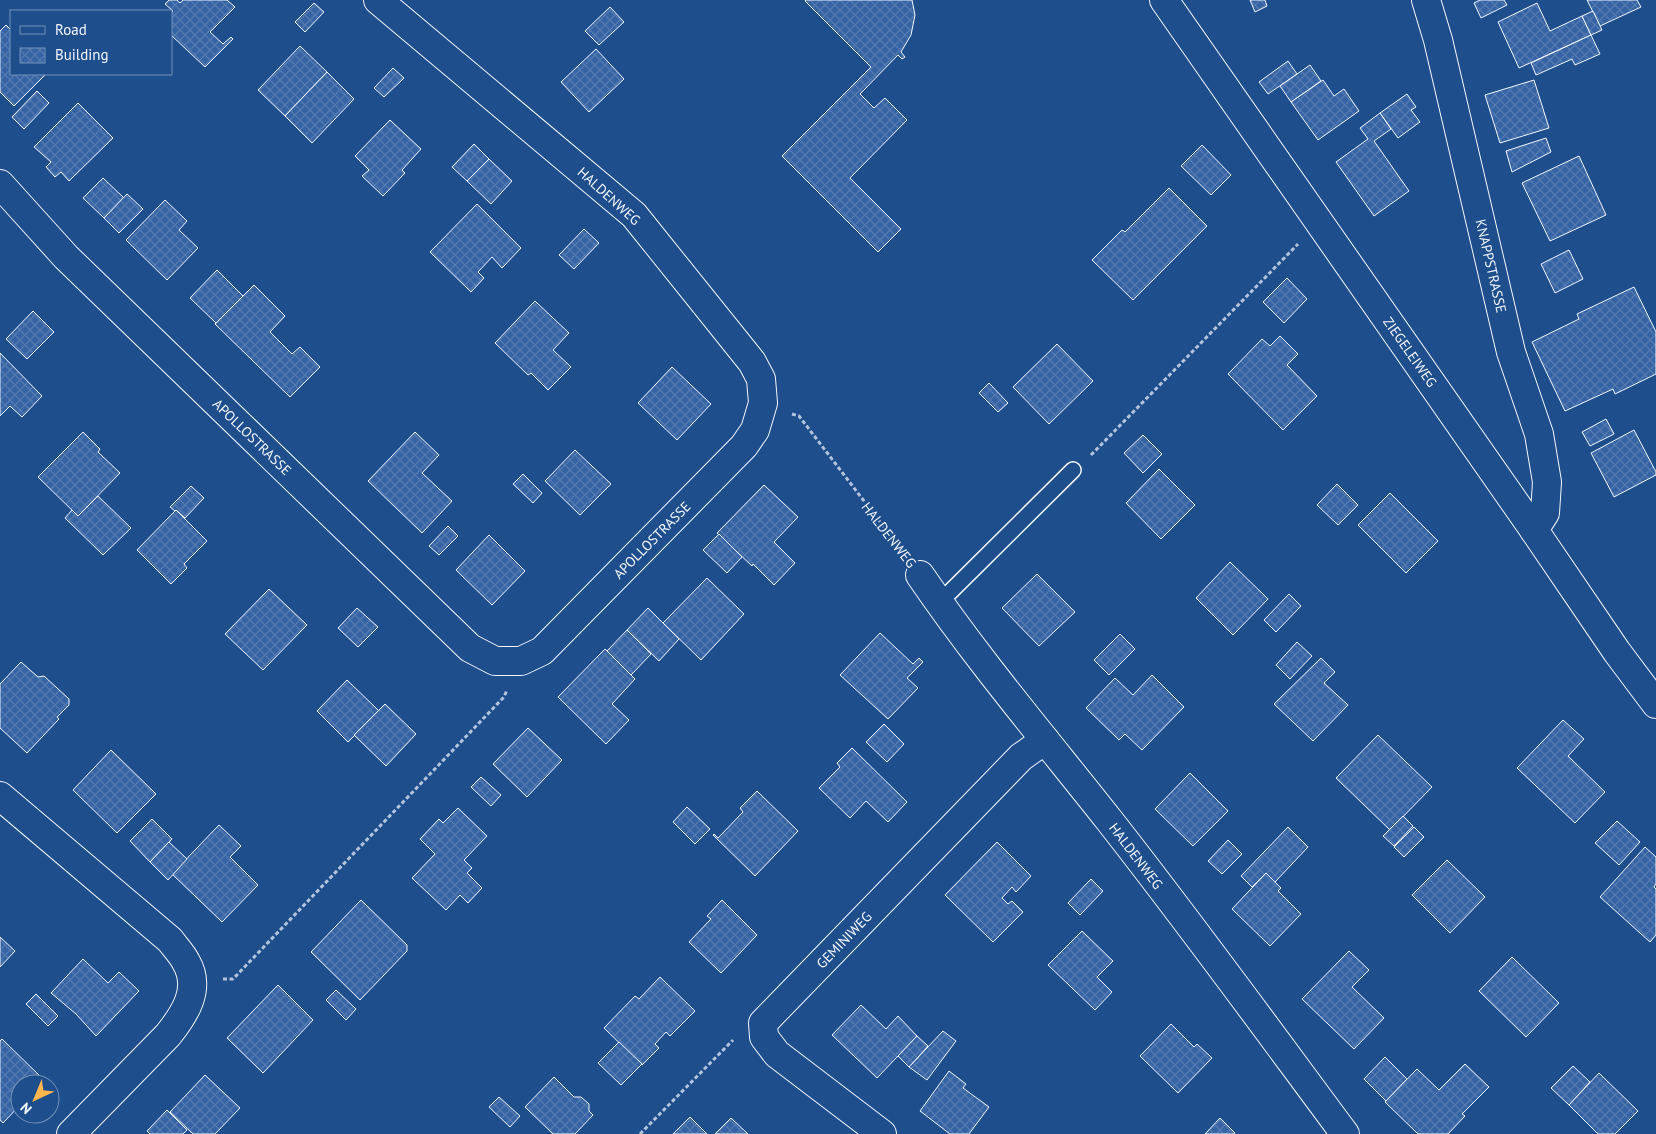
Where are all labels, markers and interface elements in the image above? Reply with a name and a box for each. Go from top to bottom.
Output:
legend [10,10,172,75]
text: Road [55,20,87,39]
text: Building [55,45,109,64]
street label: HALDENWEG [574,163,644,229]
street label: KNAPPSTRASSE [1471,217,1511,315]
street label: ZIEGELEIWEG [1379,313,1441,391]
street label: APOLLOSTRASSE [209,395,295,479]
street label: APOLLOSTRASSE [609,497,695,583]
street label: HALDENWEG [858,498,920,572]
street label: HALDENWEG [1105,819,1167,893]
street label: GEMINIWEG [812,908,876,972]
north arrow [10,1074,60,1124]
text: N [16,1099,36,1118]

